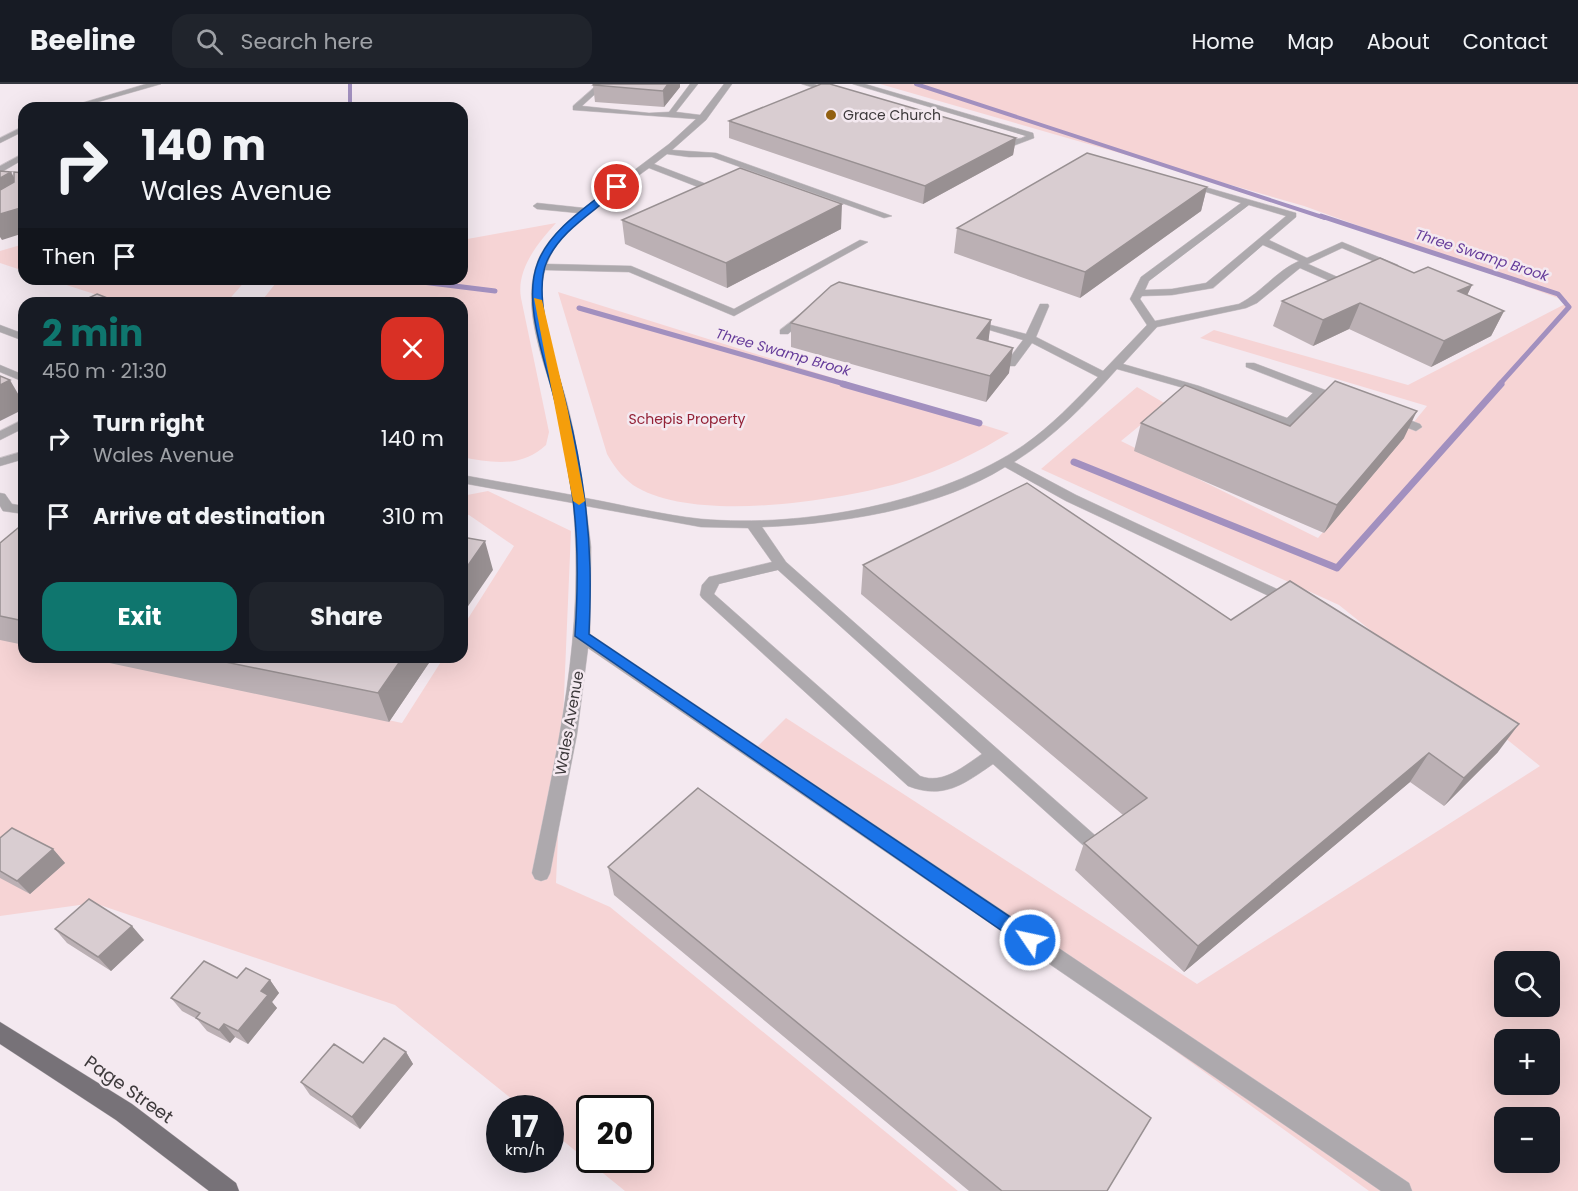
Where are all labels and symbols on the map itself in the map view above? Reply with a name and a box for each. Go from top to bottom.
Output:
place label: Grace Church [843,105,941,125]
marker: Grace Church [824,108,838,122]
pin [591,161,642,212]
water label: Three Swamp Brook [1413,224,1552,286]
water label: Three Swamp Brook [713,323,853,381]
park label: Schepis Property [629,409,746,429]
street label: Wales Avenue [549,669,589,777]
position arrow [998,908,1062,972]
street label: Page Street [79,1049,179,1129]
speed limit sign: 20 [576,1095,654,1173]

